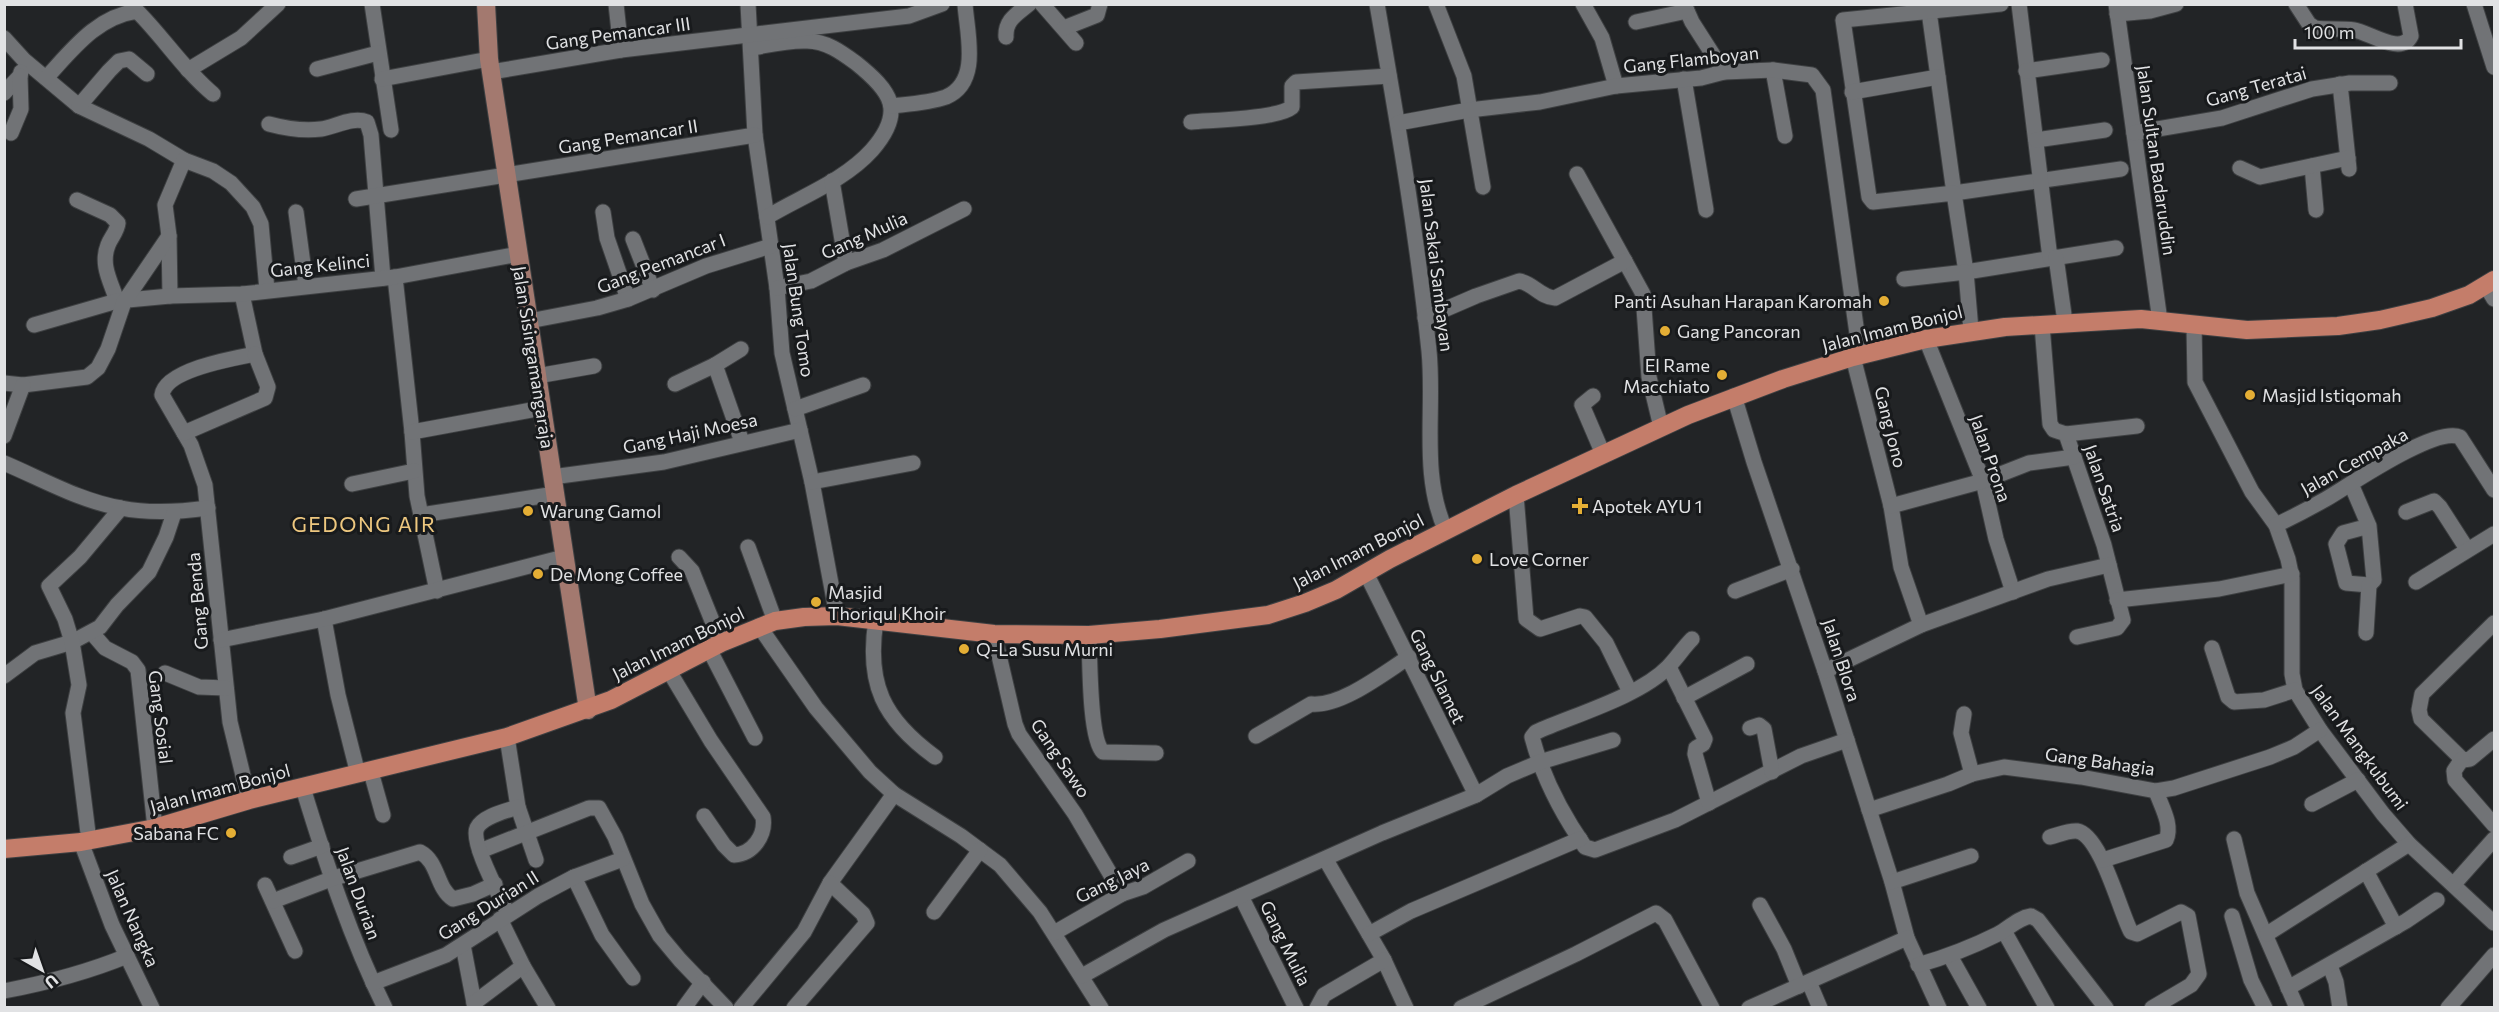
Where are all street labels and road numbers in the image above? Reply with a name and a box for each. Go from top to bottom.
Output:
street label: Gang Pemancar III [544,12,692,54]
street label: Gang Flamboyan [1622,41,1760,77]
street label: Gang Teratai [2203,61,2309,111]
street label: Jalan Sultan Badaruddin [2133,63,2181,257]
street label: Gang Pemancar II [557,114,699,158]
street label: Jalan Sakai Sambayan [1415,177,1459,353]
street label: Gang Mulia [818,206,910,264]
street label: Gang Pemancar I [594,228,728,298]
street label: Jalan Bung Tomo [779,242,819,378]
street label: Gang Kelinci [269,249,371,281]
street label: Jalan Sisingamangaraja [509,264,559,450]
street label: Jalan Imam Bonjol [1819,300,1965,356]
street label: Gang Jono [1870,384,1912,470]
street label: Gang Haji Moesa [621,408,759,458]
street label: Jalan Prona [1966,411,2016,505]
street label: Jalan Cempaka [2297,422,2411,500]
street label: Jalan Satria [2080,441,2130,535]
street label: Jalan Imam Bonjol [1289,508,1427,594]
street label: Gang Benda [182,552,212,650]
street label: Jalan Imam Bonjol [608,601,748,685]
street label: Jalan Blora [1818,616,1866,704]
street label: Gang Slamet [1406,625,1470,727]
street label: Gang Sosial [144,669,178,765]
street label: Jalan Mangkubumi [2307,680,2413,814]
street label: Gang Sawo [1027,714,1095,802]
street label: Gang Bahagia [2044,742,2156,780]
street label: Jalan Imam Bonjol [147,759,293,817]
street label: Jalan Durian [332,844,386,942]
street label: Gang Jaya [1072,853,1152,907]
street label: Gang Durian II [434,865,542,945]
street label: Jalan Nangka [102,866,164,970]
street label: Gang Mulia [1256,897,1316,989]

